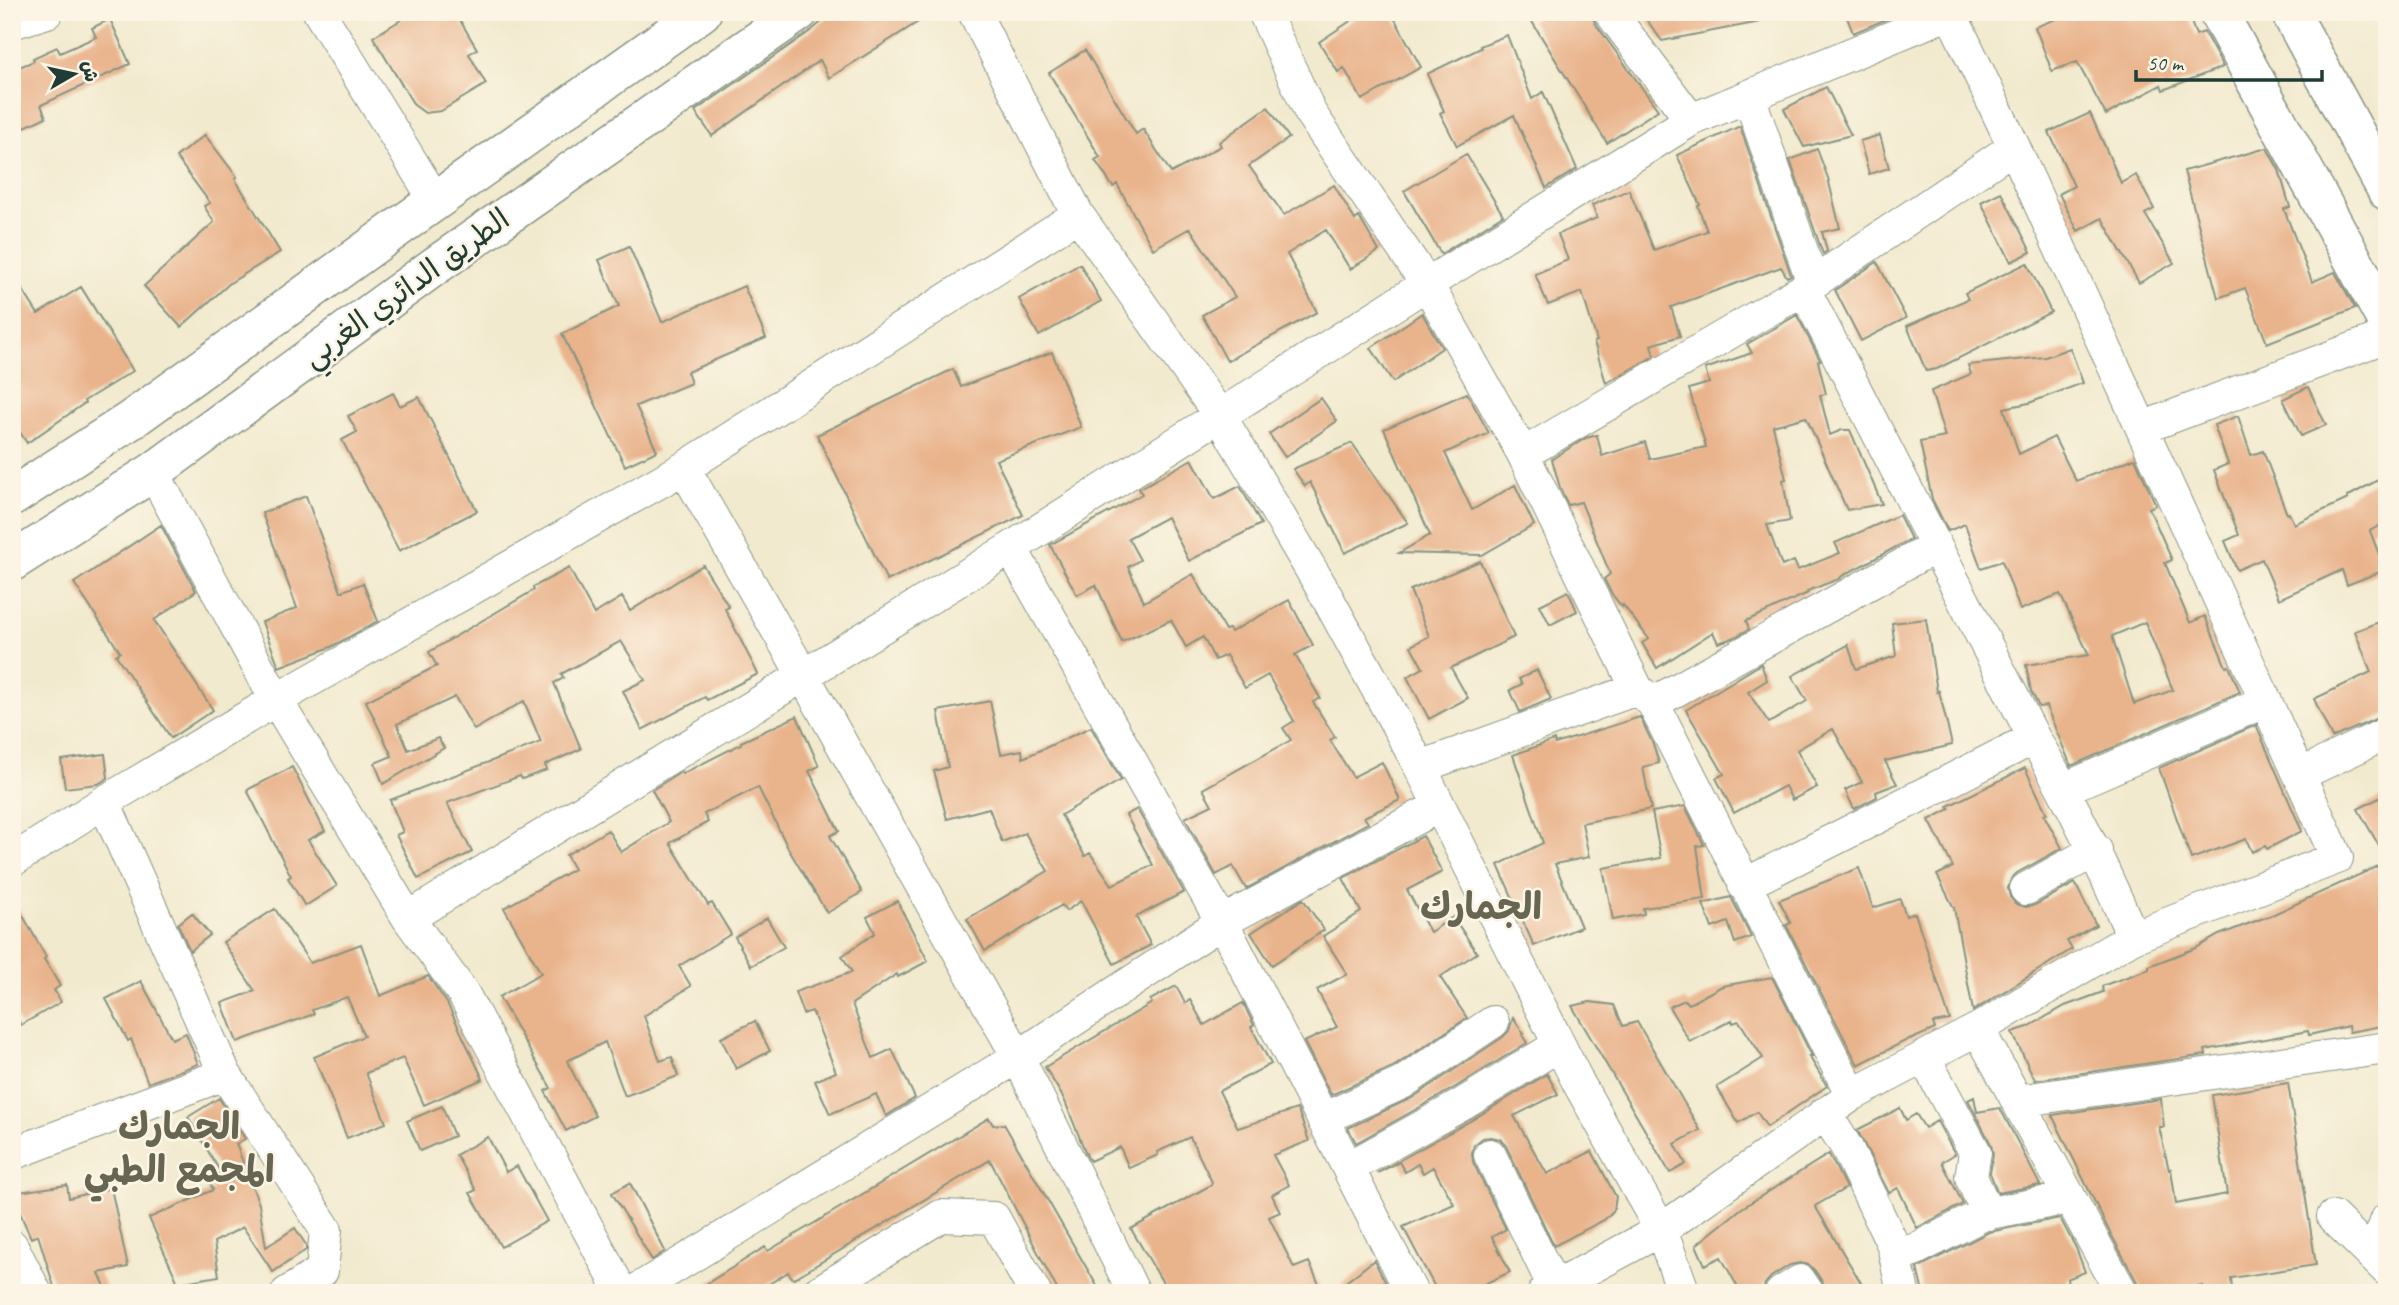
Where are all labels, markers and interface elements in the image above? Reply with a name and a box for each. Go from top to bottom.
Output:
north arrow [38,38,108,108]
scale bar [2136,38,2322,82]
text: 50 m [2147,50,2185,76]
text: ش [76,59,103,84]
street label: الطريق الدائري الغربي [295,200,521,382]
district label: الجمارك [1420,883,1542,930]
district label: الجمارك المجمع الطبي [84,1103,274,1202]

